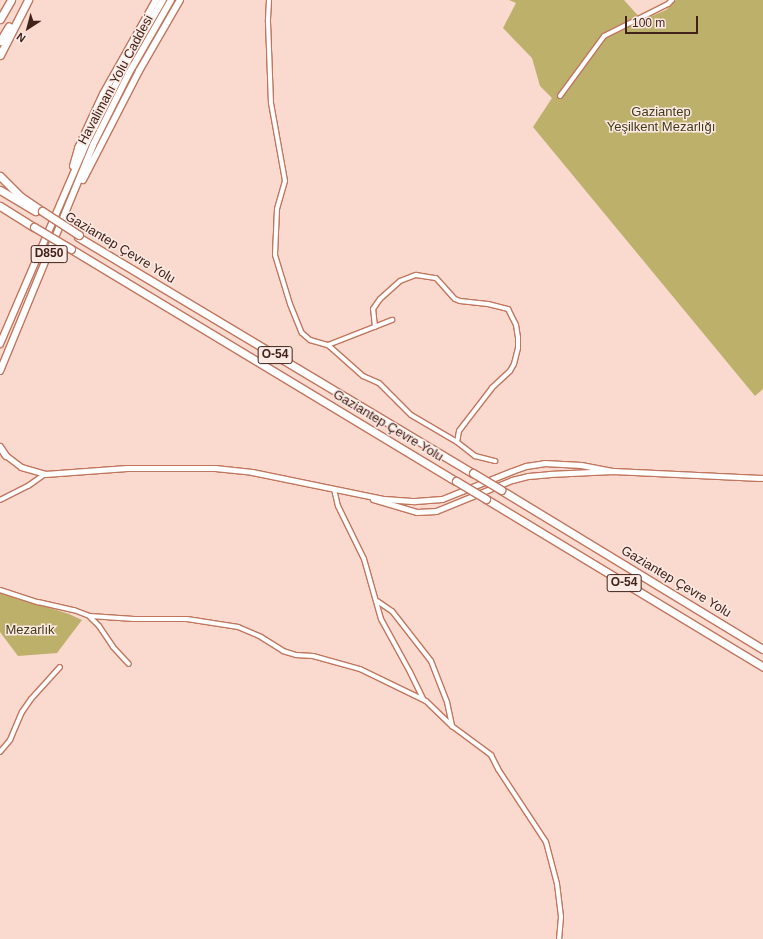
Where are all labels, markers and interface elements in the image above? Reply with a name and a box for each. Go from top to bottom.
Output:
north arrow [8,8,48,48]
scale bar [627,8,700,34]
street label: Havalimanı Yolu Caddesi [75,12,157,148]
text: 100 m [632,16,665,30]
text: N [14,31,28,45]
park label: Gaziantep Yeşilkent Mezarlığı [607,105,715,136]
street label: Gaziantep Çevre Yolu [62,209,178,287]
road number: D850 [30,244,68,264]
road number: O-54 [257,345,293,365]
street label: Gaziantep Çevre Yolu [330,387,446,465]
street label: Gaziantep Çevre Yolu [618,543,734,621]
road number: O-54 [606,573,642,593]
park label: Mezarlık [5,622,55,638]

